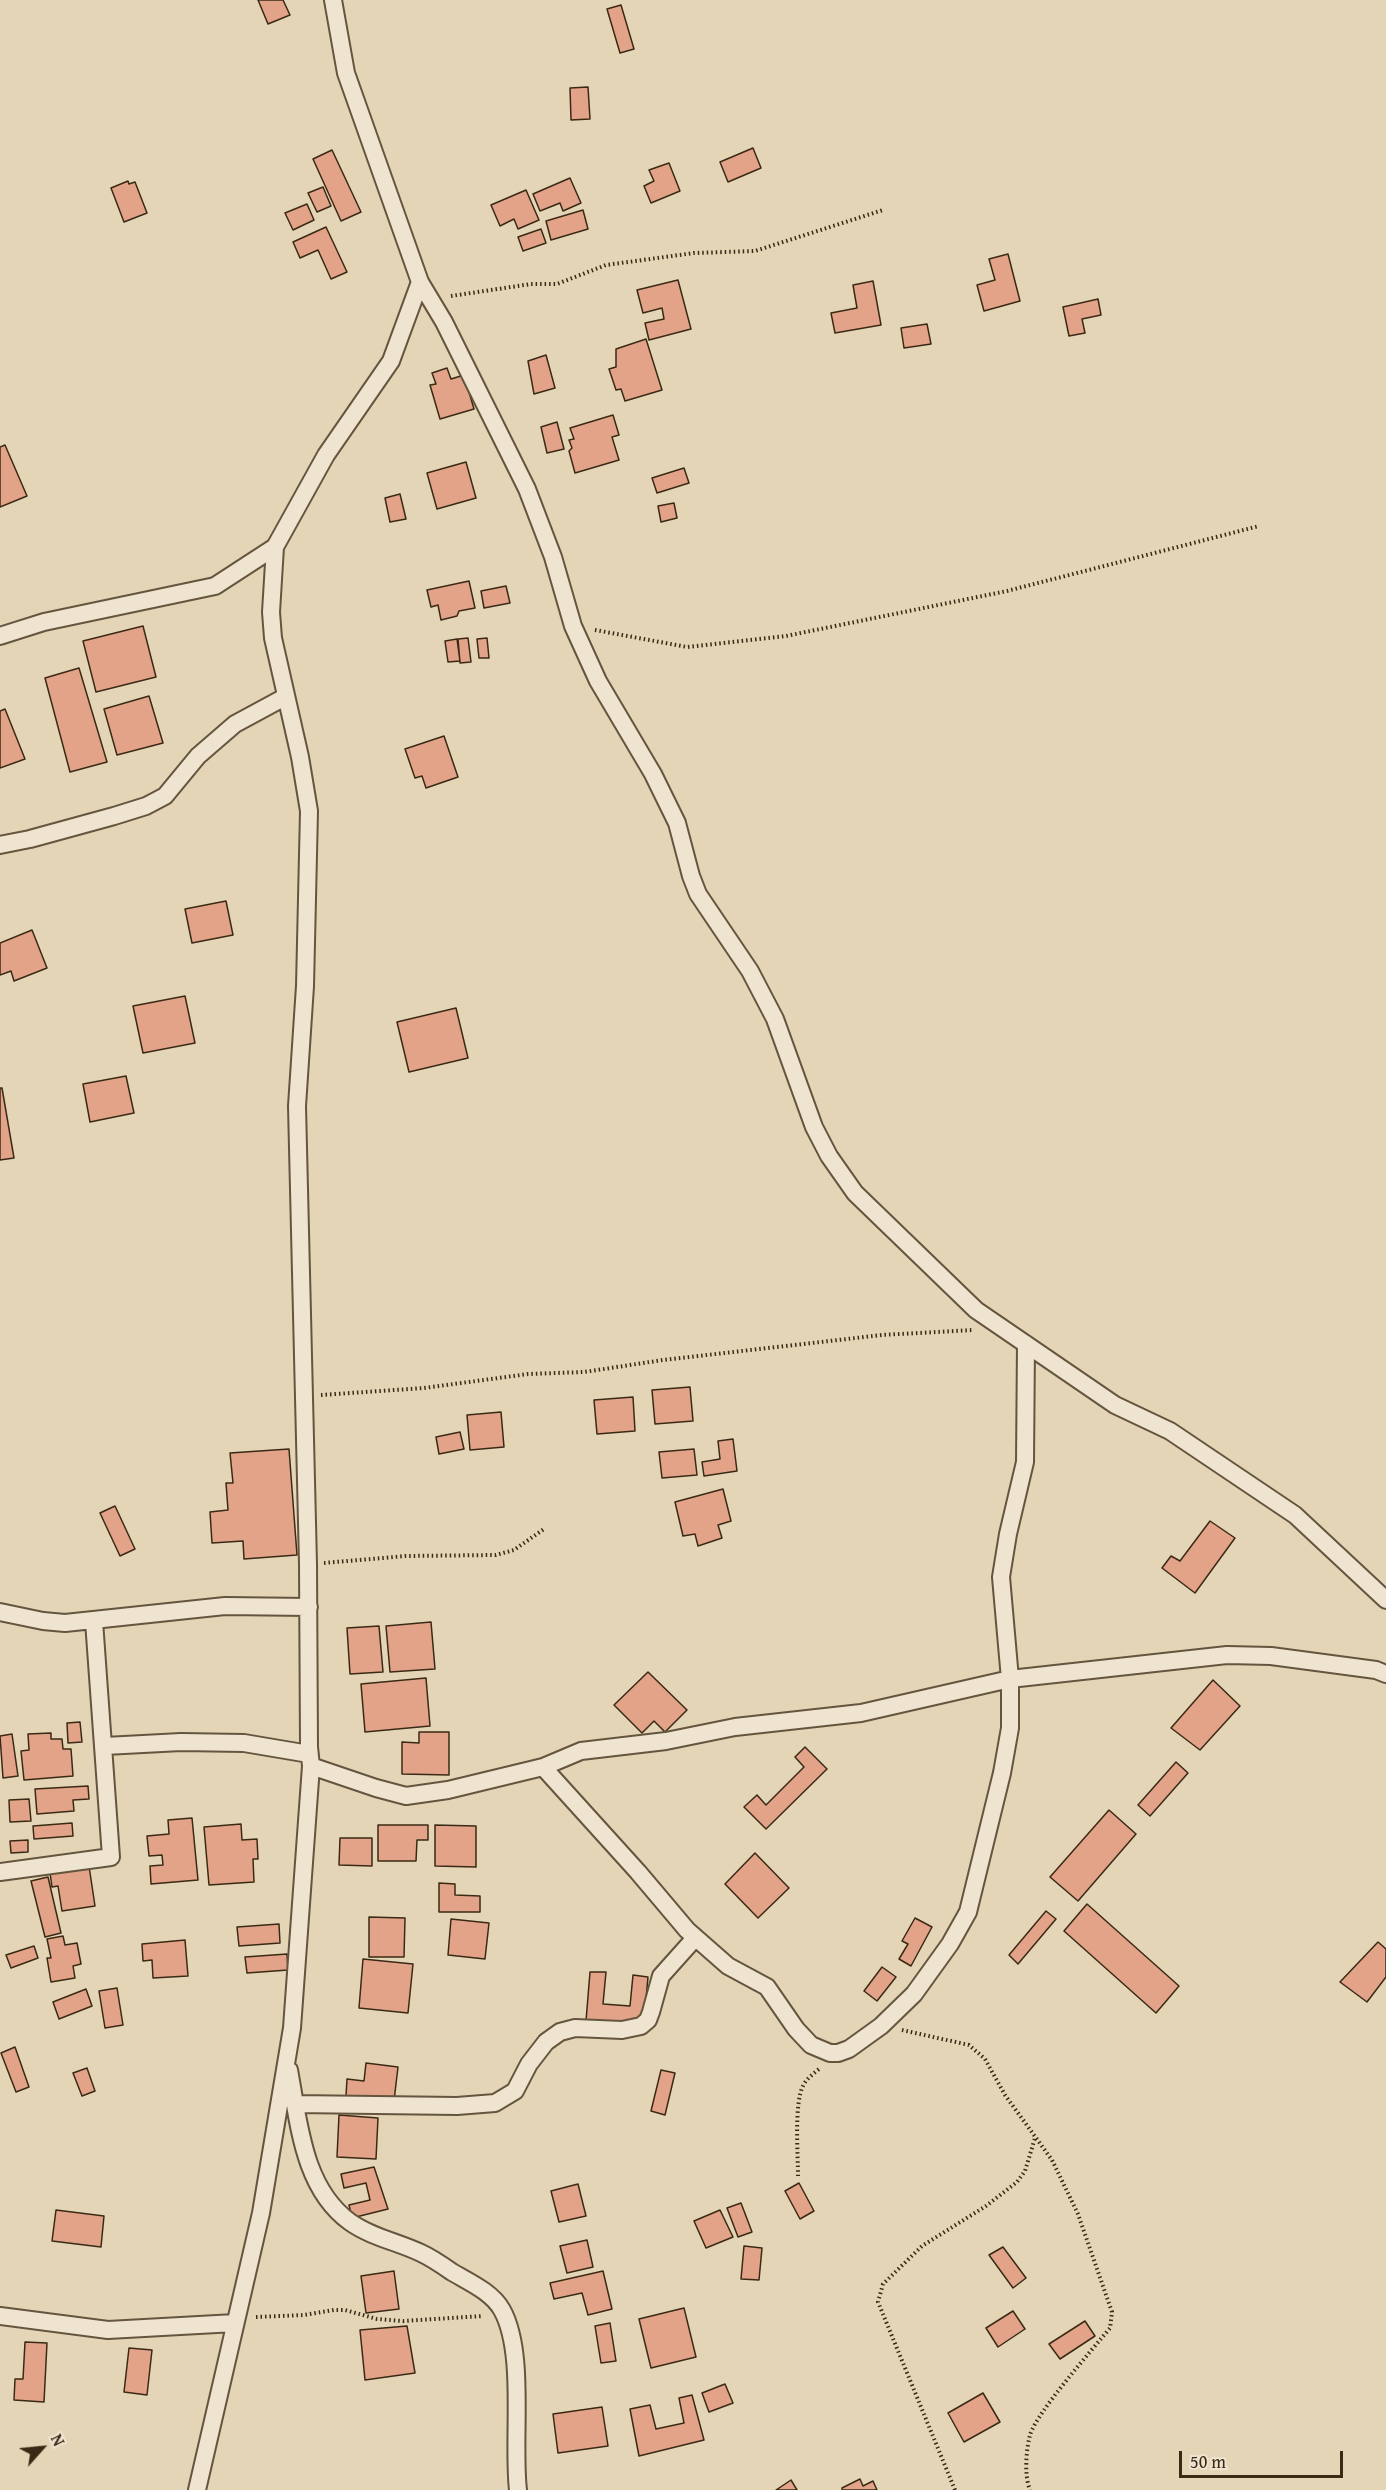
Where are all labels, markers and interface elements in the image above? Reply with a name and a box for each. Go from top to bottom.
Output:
north arrow [12,2418,72,2478]
text: N [45,2430,71,2450]
scale bar [1182,2439,1346,2477]
text: 50 m [1190,2448,1226,2475]

